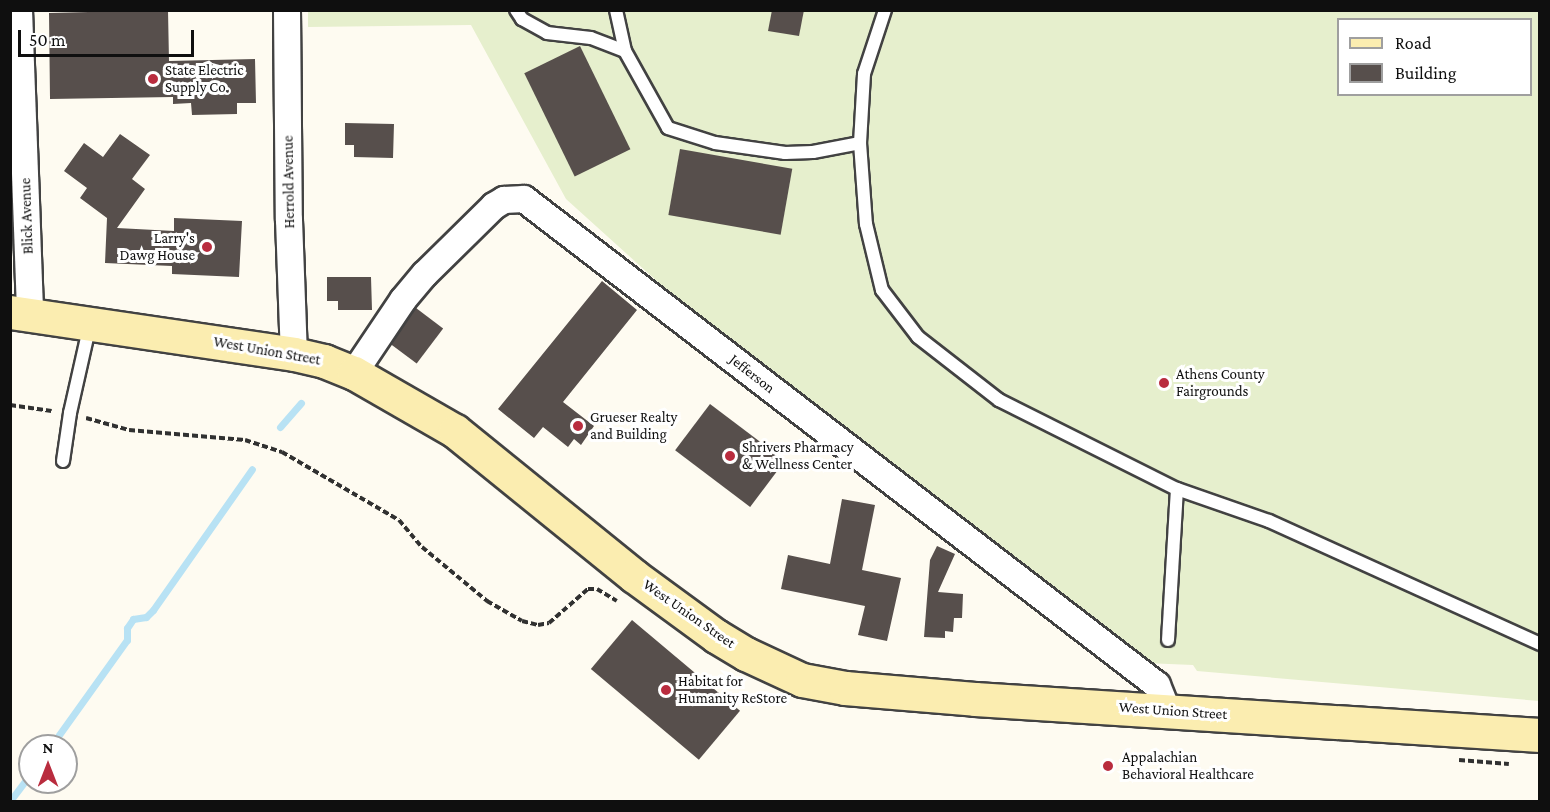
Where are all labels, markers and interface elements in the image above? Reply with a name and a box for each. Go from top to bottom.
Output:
scale bar [21,18,196,56]
legend [1337,18,1532,96]
text: 50 m [29,30,66,50]
text: Road [1395,33,1432,53]
place label: State Electric Supply Co. [165,61,243,96]
text: Building [1395,63,1456,83]
marker: State Electric Supply Co. [146,72,160,86]
street label: Herrold Avenue [279,135,299,229]
street label: Blick Avenue [17,178,37,254]
place label: Larry's Dawg House [119,229,195,264]
marker: Larry's Dawg House [200,240,214,254]
street label: West Union Street [212,333,322,369]
street label: Jefferson [726,351,778,397]
place label: Athens County Fairgrounds [1176,365,1265,400]
marker: Athens County Fairgrounds [1157,376,1171,390]
place label: Grueser Realty and Building [590,408,677,443]
marker: Grueser Realty and Building [571,419,585,433]
place label: Shrivers Pharmacy & Wellness Center [742,438,854,473]
marker: Shrivers Pharmacy & Wellness Center [723,449,737,463]
street label: West Union Street [639,575,739,653]
place label: Habitat for Humanity ReStore [678,672,787,707]
marker: Habitat for Humanity ReStore [659,683,673,697]
street label: West Union Street [1118,698,1228,724]
north arrow [18,734,78,794]
text: N [43,739,53,756]
place label: Appalachian Behavioral Healthcare [1122,748,1254,783]
marker: Appalachian Behavioral Healthcare [1099,757,1117,775]

